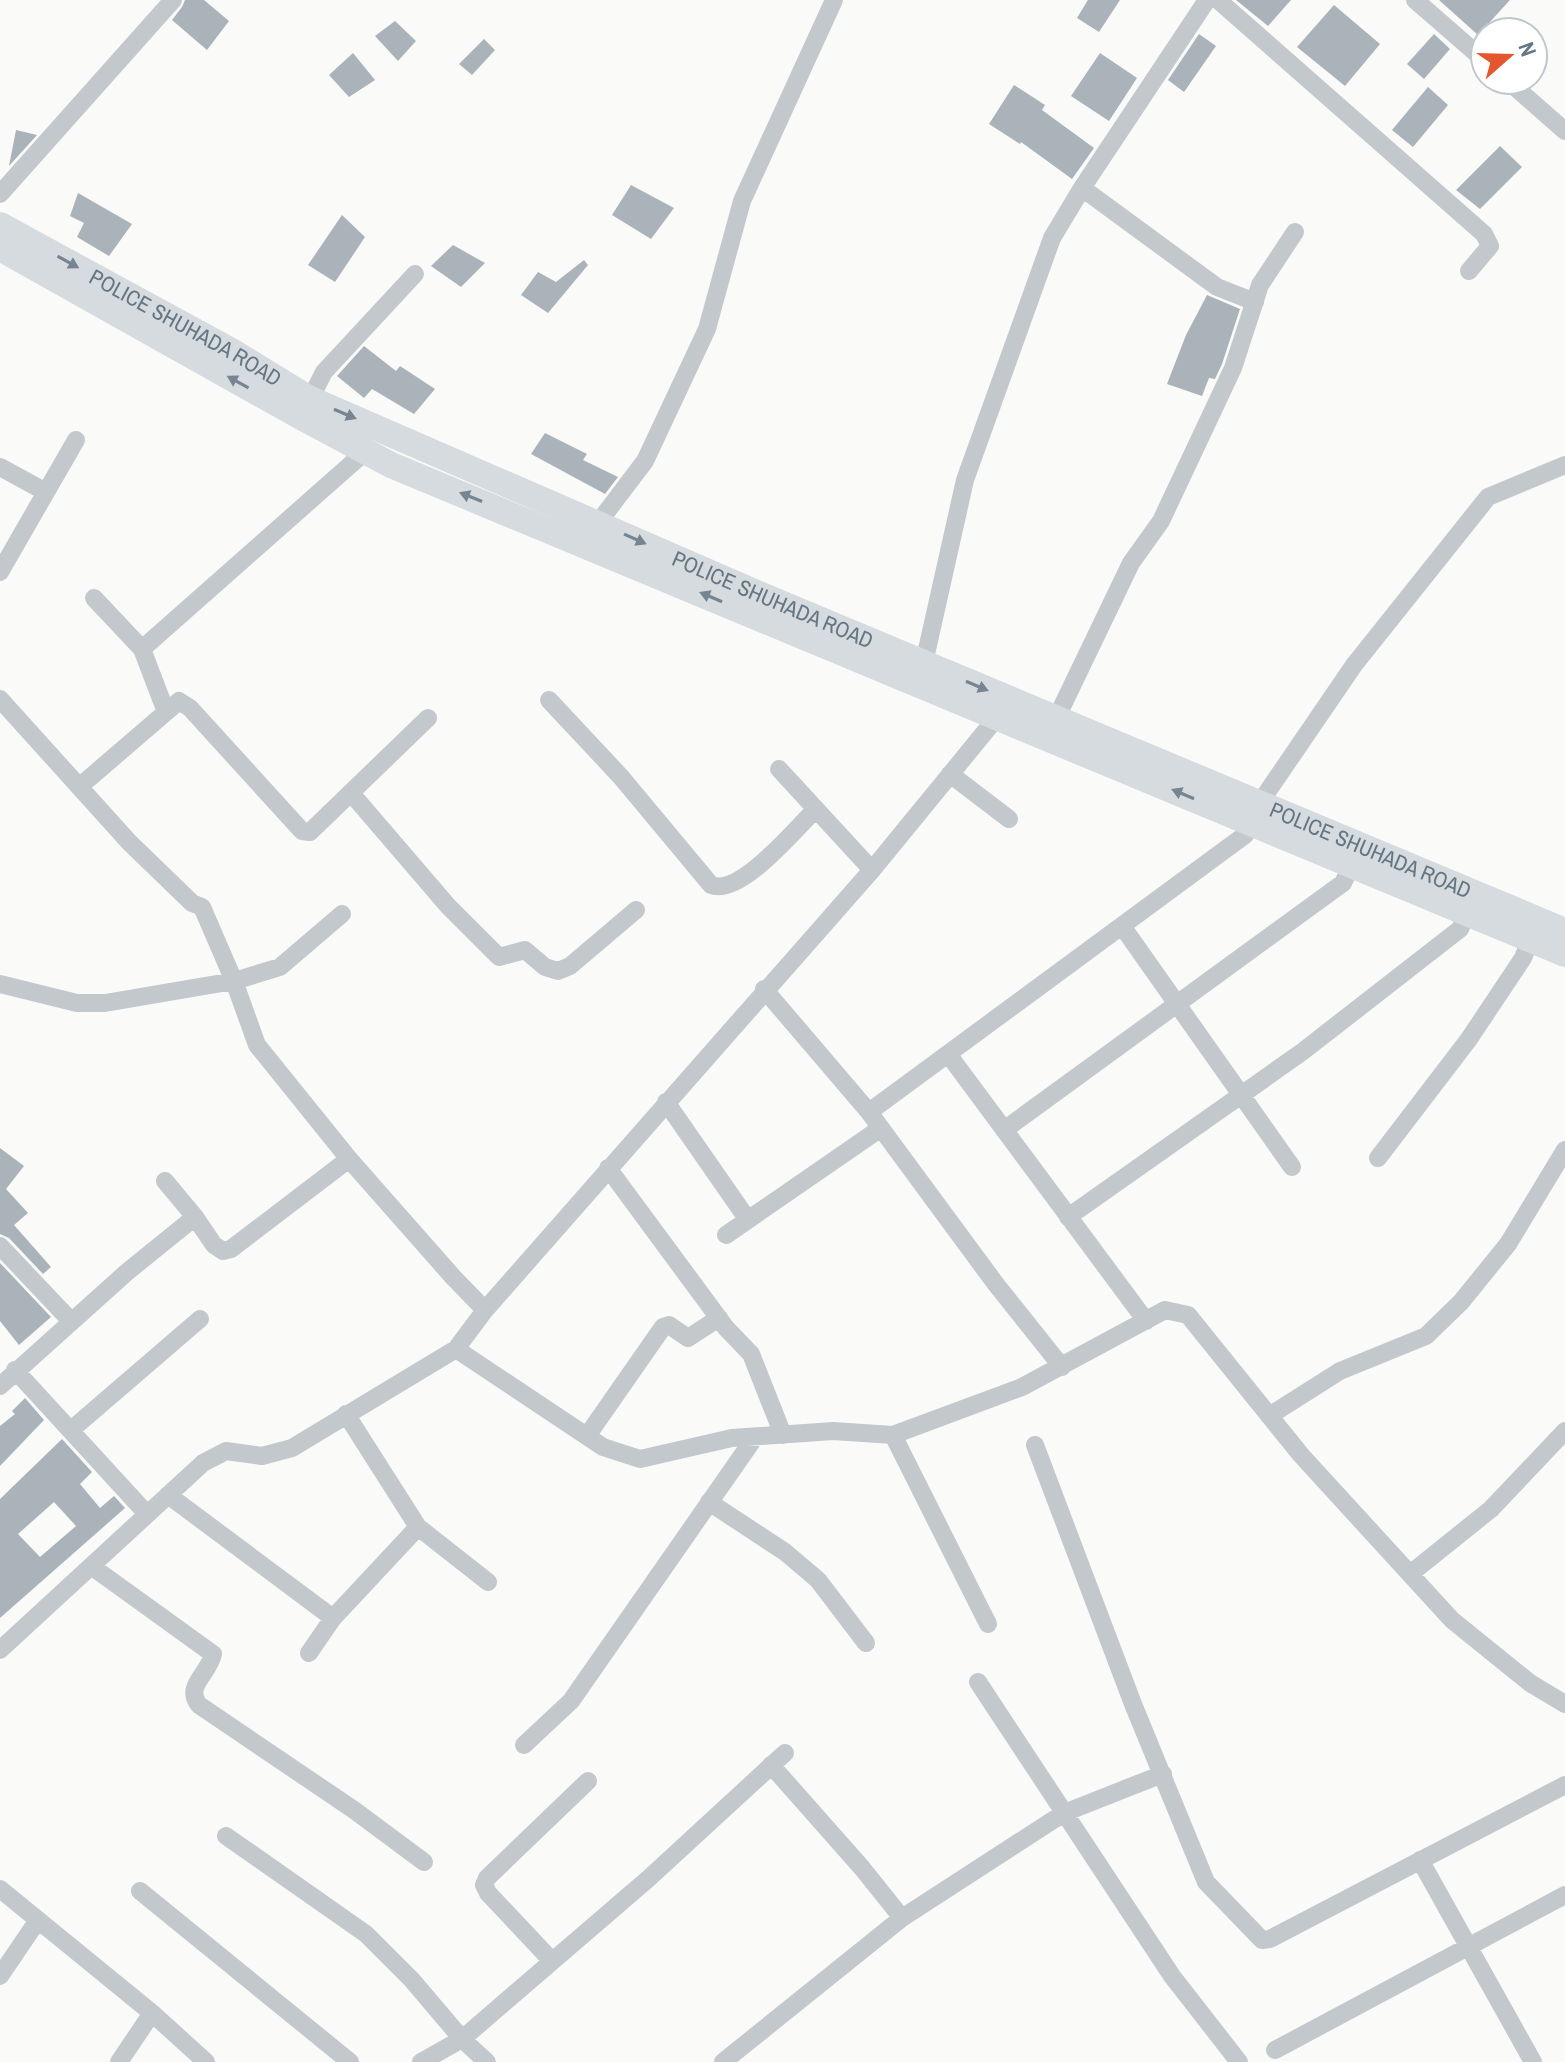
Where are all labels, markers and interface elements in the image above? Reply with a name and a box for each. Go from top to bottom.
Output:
north arrow [1469,16,1549,96]
text: N [1511,38,1544,60]
one-way arrow [57,255,80,269]
street label: POLICE SHUHADA ROAD [84,262,287,393]
one-way arrow [227,375,249,389]
one-way arrow [333,408,357,421]
one-way arrow [459,490,483,503]
one-way arrow [623,533,647,546]
street label: POLICE SHUHADA ROAD [668,543,878,655]
one-way arrow [699,591,722,604]
one-way arrow [965,679,989,692]
one-way arrow [1171,788,1195,801]
street label: POLICE SHUHADA ROAD [1265,794,1476,905]

